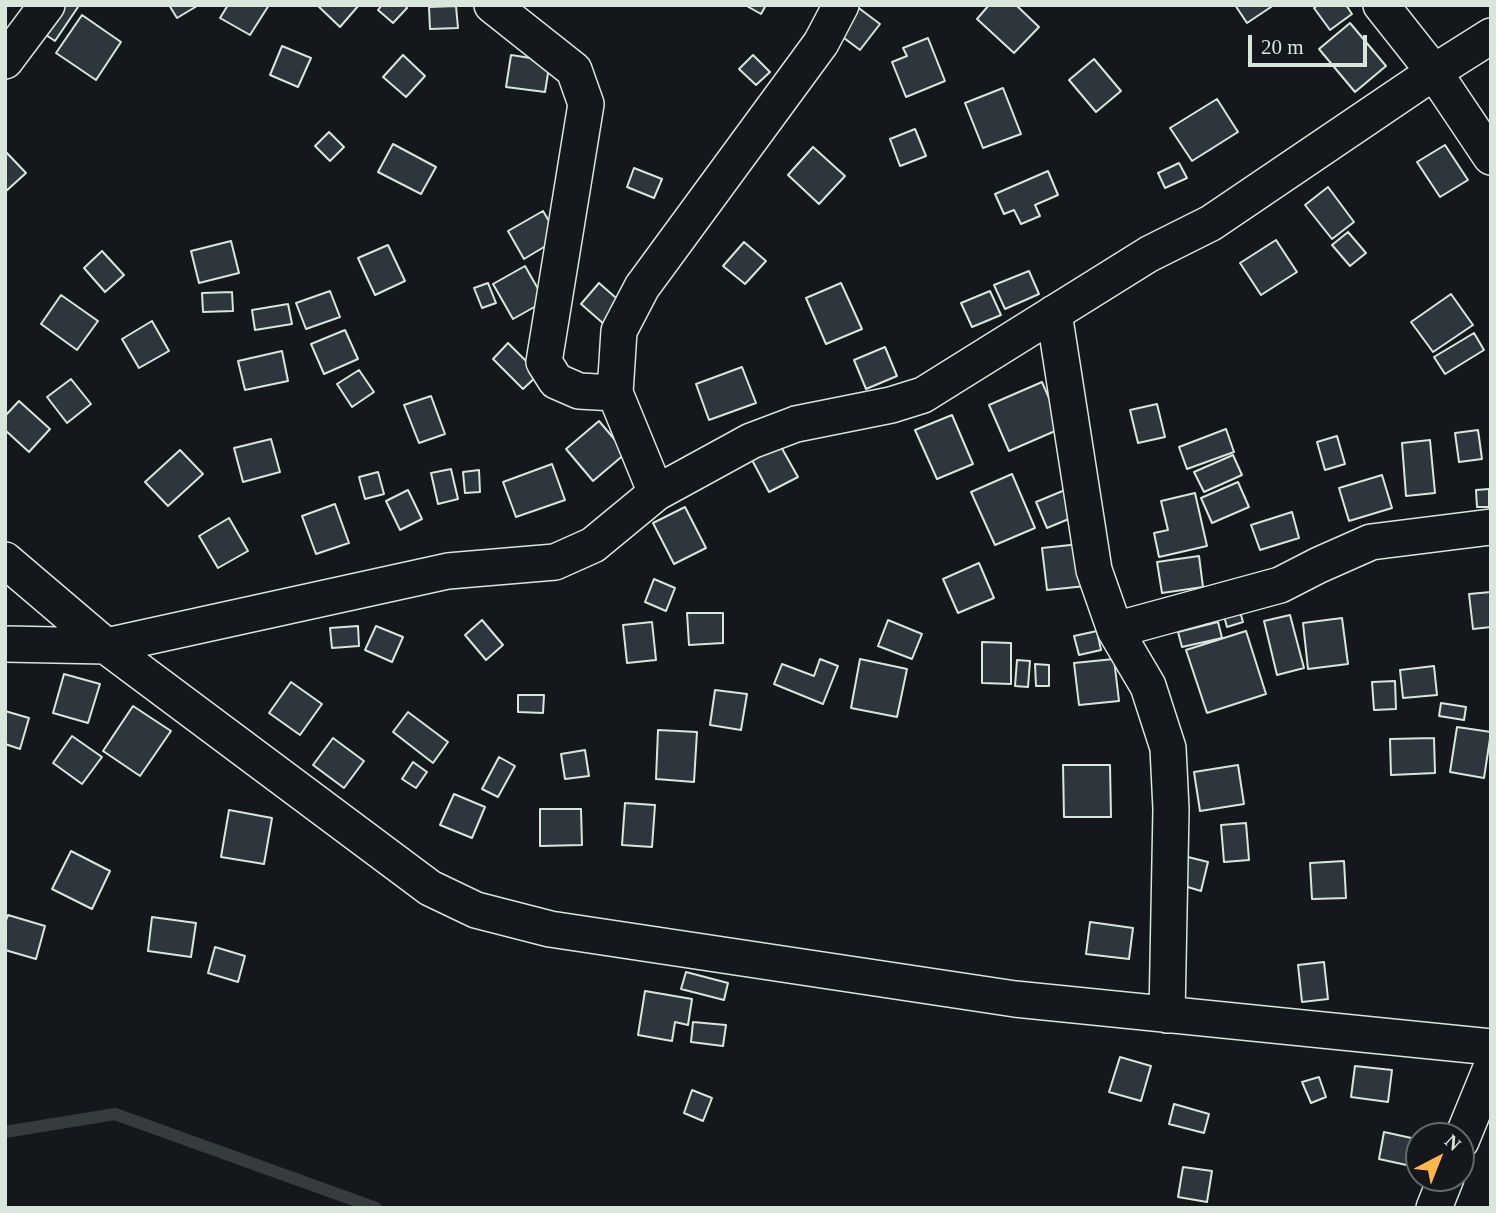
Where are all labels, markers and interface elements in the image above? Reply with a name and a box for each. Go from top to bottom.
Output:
scale bar [1251,21,1370,65]
text: 20 m [1261,35,1304,59]
north arrow [1405,1122,1475,1192]
text: N [1441,1130,1465,1155]

